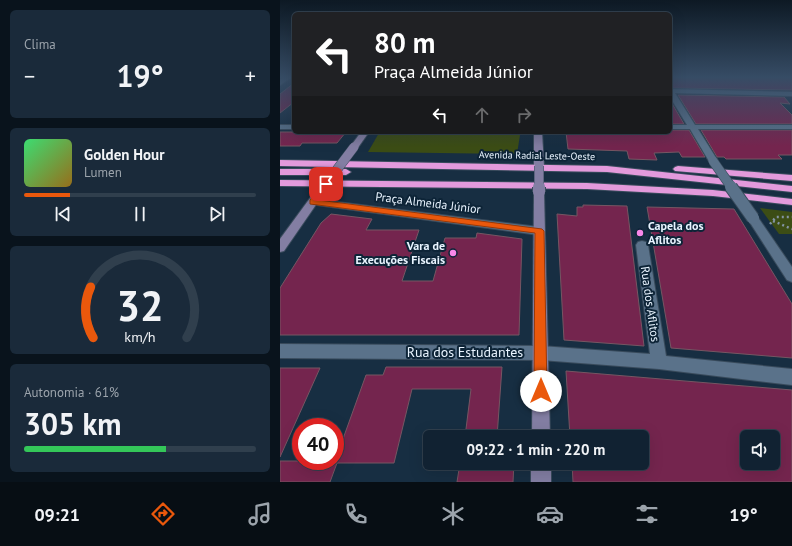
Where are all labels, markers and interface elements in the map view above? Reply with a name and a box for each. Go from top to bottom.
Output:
text: 80 m [374,24,435,61]
icon: left [308,28,360,80]
text: Clima [24,36,56,53]
text: 19° [116,56,164,95]
text: Praça Almeida Júnior [374,60,533,83]
text: − [24,62,35,90]
text: + [245,62,256,90]
icon: left [429,104,451,126]
icon: ahead [471,104,493,126]
icon: right [513,104,535,126]
text: Golden Hour [84,145,164,164]
street label: Avenida Radial Leste-Oeste [479,148,595,163]
text: Lumen [84,164,122,181]
pin [309,167,343,201]
icon: arrive [315,173,337,195]
street label: Praça Almeida Júnior [375,189,482,216]
icon: previous [52,203,74,225]
icon: pause [129,203,151,225]
icon: next [206,203,228,225]
place label: Capela dos Aflitos [648,218,704,247]
marker: Capela dos Aflitos [635,228,645,238]
place label: Vara de Execuções Fiscais [356,238,445,267]
marker: Vara de Execuções Fiscais [448,248,458,258]
street label: Rua dos Aflitos [638,265,663,343]
text: 32 [116,279,164,332]
text: km/h [124,327,156,346]
street label: Rua dos Estudantes [407,343,523,361]
position arrow [520,370,562,412]
text: Autonomia · 61% [24,384,119,401]
text: 305 km [24,404,122,443]
speed limit sign: 40 [292,418,344,470]
map controls [740,430,780,470]
button: sound [740,430,780,470]
text: 09:22 · 1 min · 220 m [467,440,605,459]
icon: directions [149,500,177,528]
icon: music [246,500,274,528]
icon: phone [342,500,370,528]
icon: climate [439,500,467,528]
icon: car [536,500,564,528]
icon: filters [633,500,661,528]
text: 09:21 [34,503,80,526]
text: 19° [729,503,758,526]

